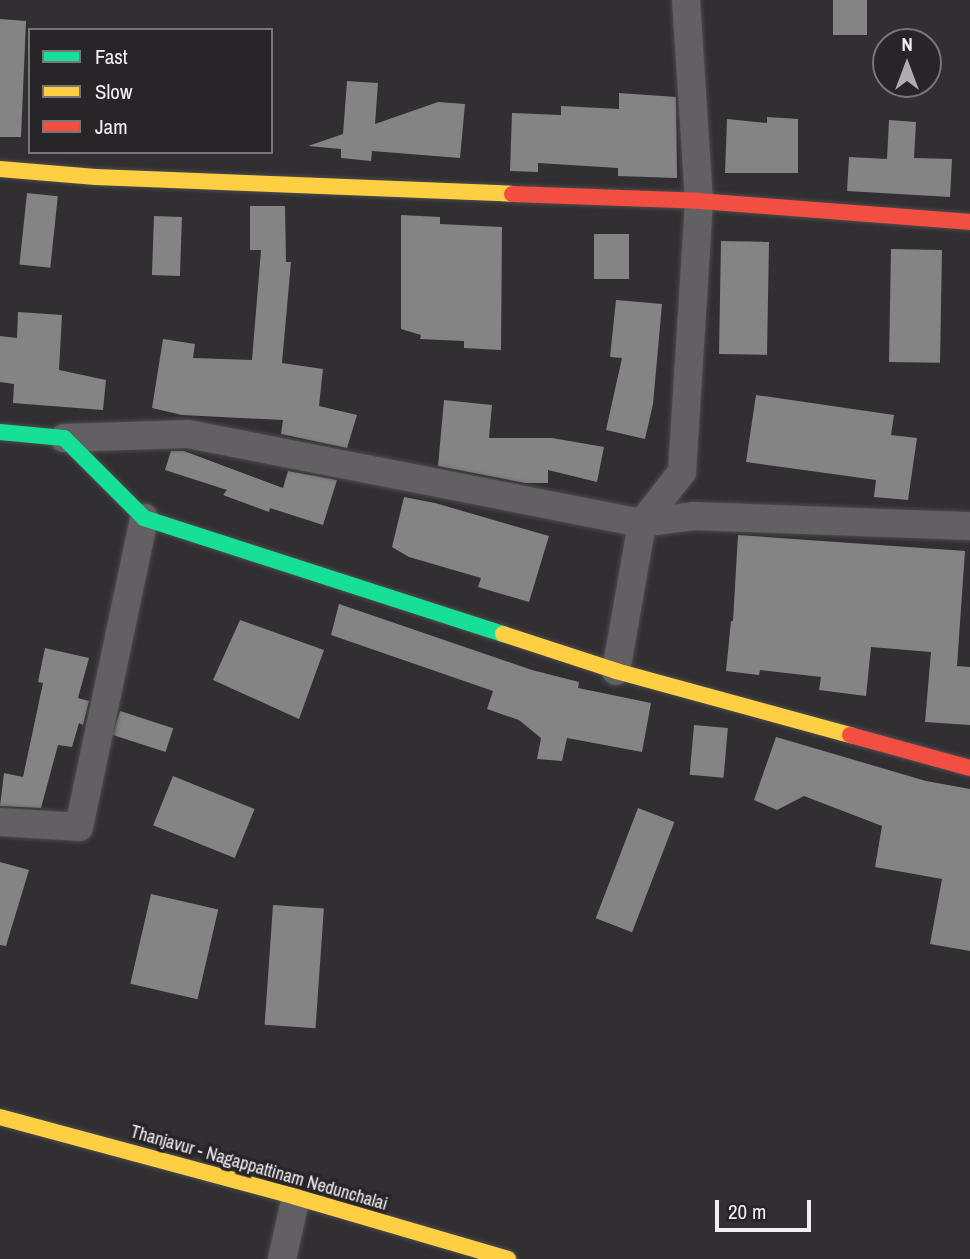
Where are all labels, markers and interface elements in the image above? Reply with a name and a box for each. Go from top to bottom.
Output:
legend [28,28,273,154]
north arrow [872,28,942,98]
text: N [901,31,913,57]
text: Fast [95,42,128,71]
text: Slow [95,77,132,106]
text: Jam [95,112,128,141]
street label: Thanjavur - Nagappattinam Nedunchalai [128,1121,390,1215]
scale bar [718,1186,814,1230]
text: 20 m [728,1197,766,1226]

